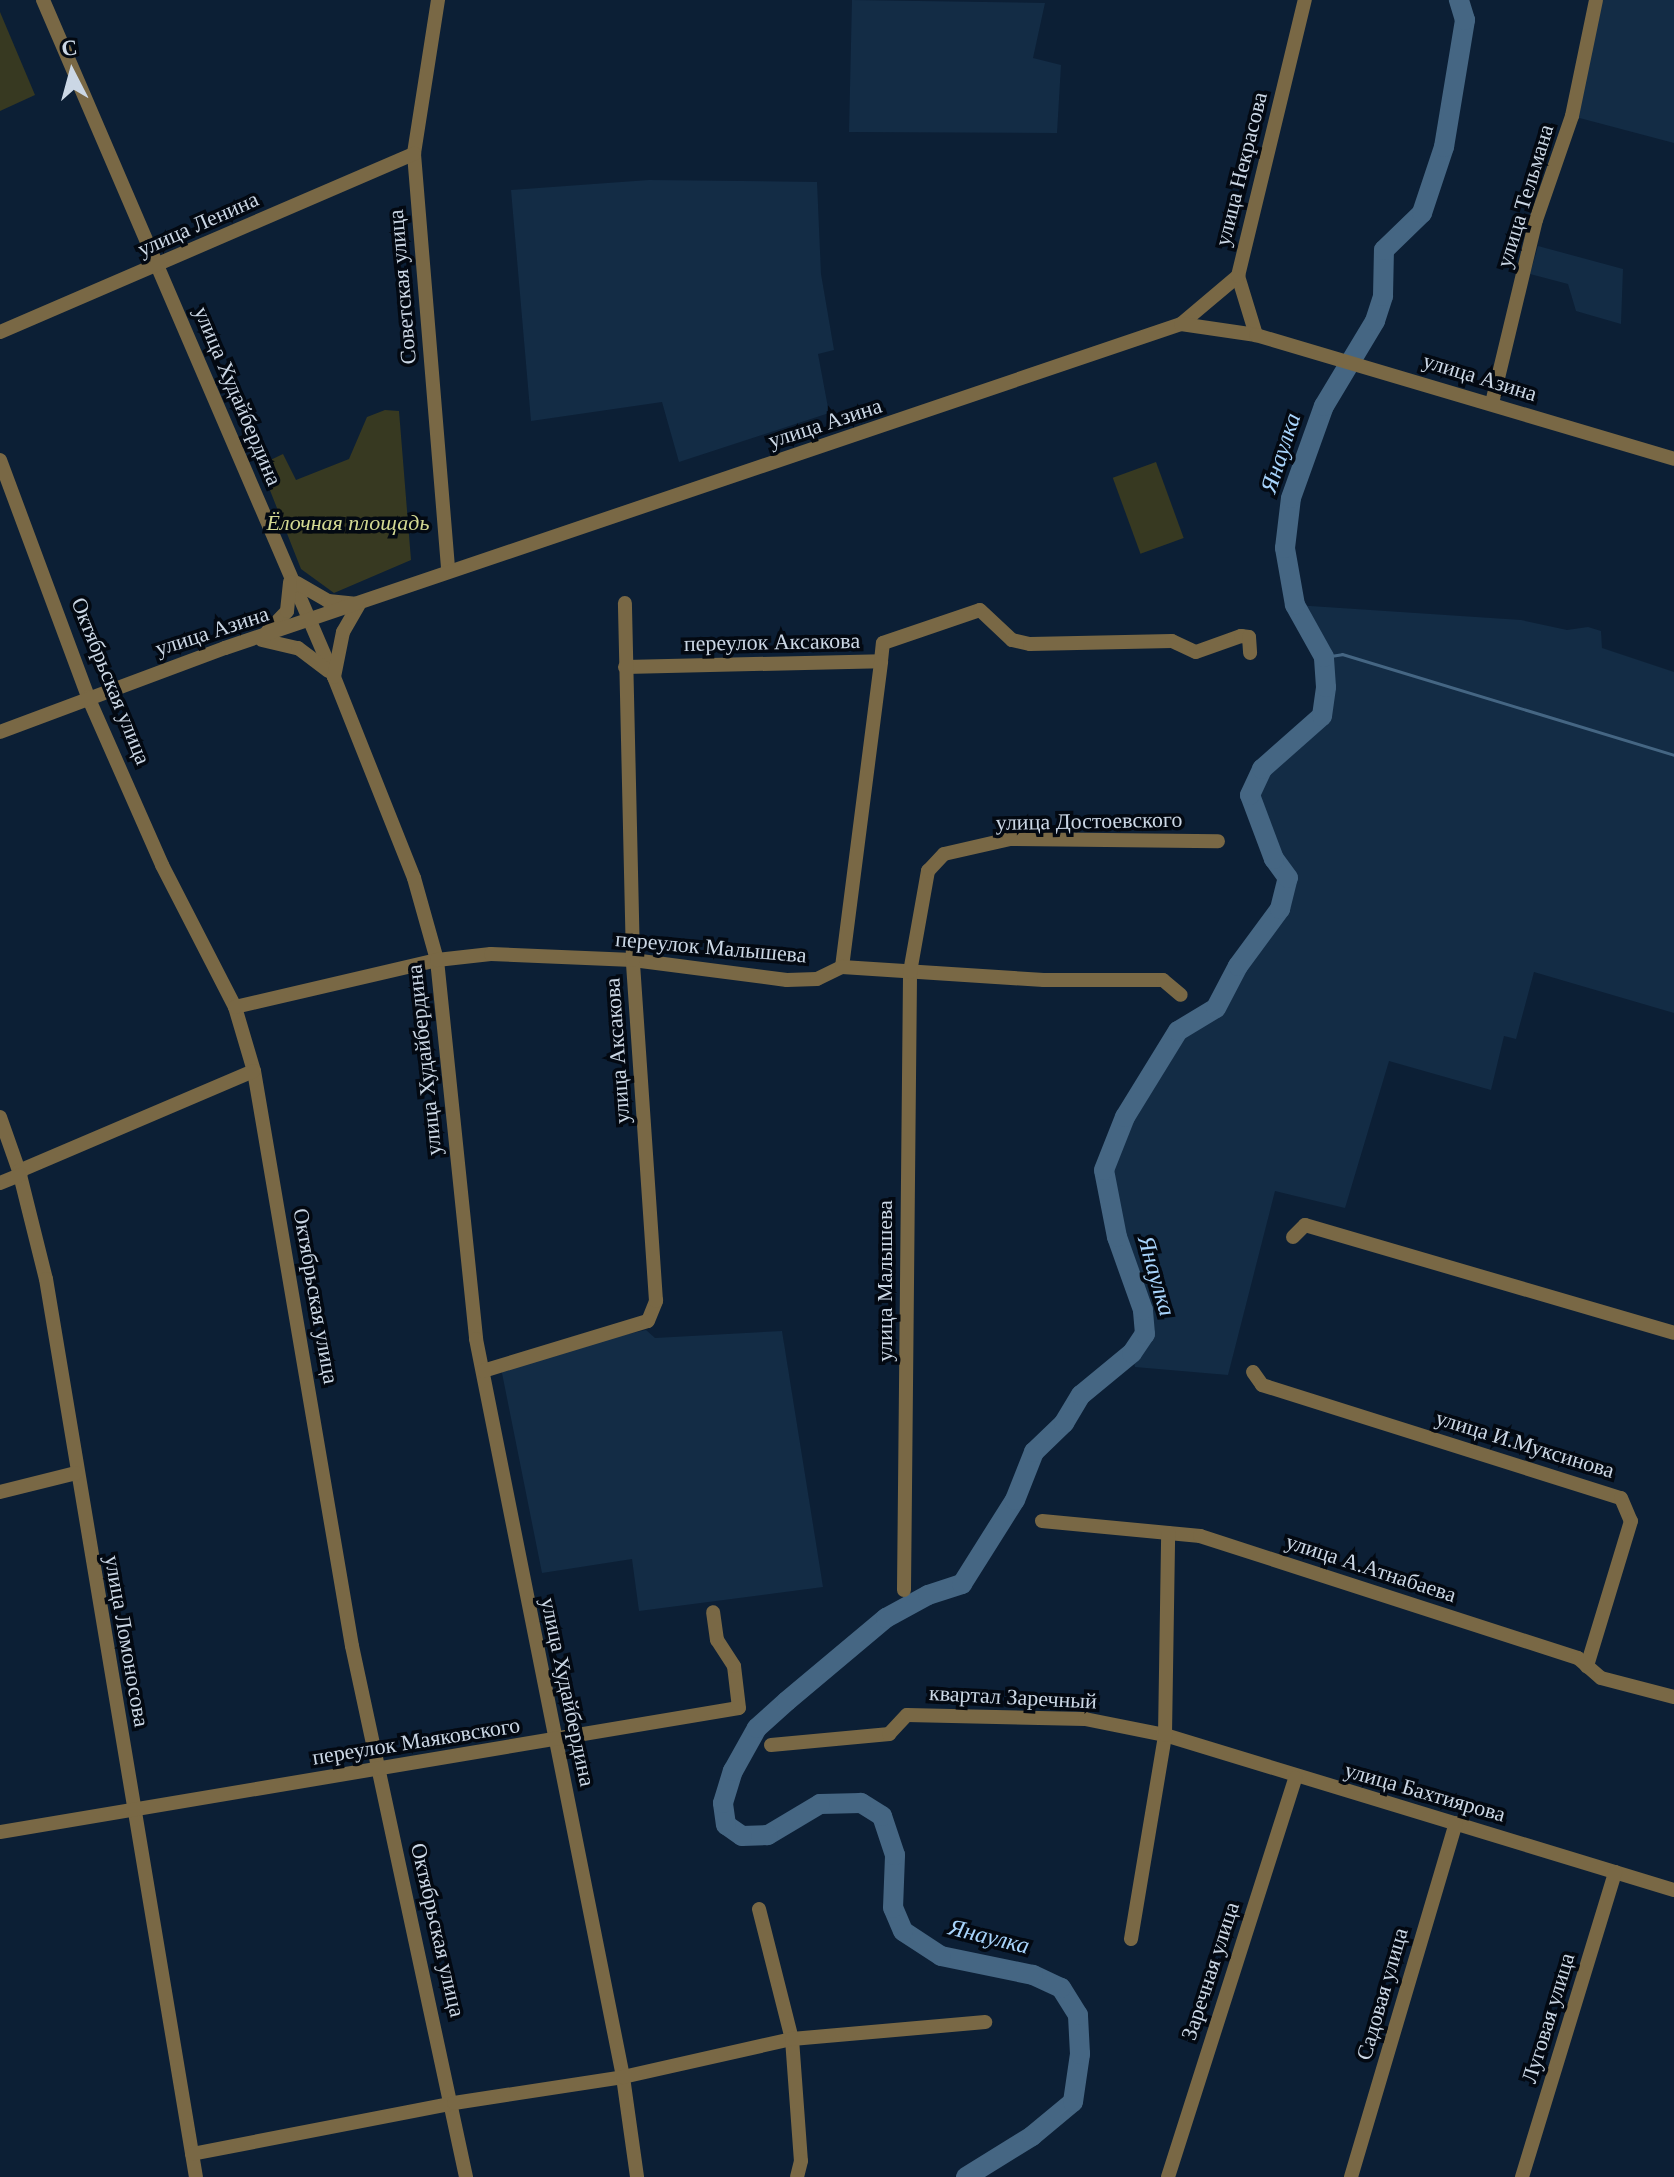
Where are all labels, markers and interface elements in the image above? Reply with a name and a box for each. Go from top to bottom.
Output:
north arrow [32,32,112,112]
text: С [60,34,79,61]
street label: улица Некрасова [1209,89,1273,249]
street label: улица Тельмана [1491,121,1559,271]
street label: улица Ленина [134,186,262,262]
street label: Советская улица [382,208,422,366]
street label: улица Худайбердина [188,302,288,490]
street label: улица Азина [1420,347,1540,407]
street label: улица Азина [765,392,885,454]
water label: Янаулка [1255,409,1307,497]
park label: Ёлочная площадь [266,510,430,536]
street label: Октябрьская улица [65,594,157,768]
street label: улица Азина [152,600,272,662]
street label: переулок Аксакова [684,627,860,657]
street label: улица Достоевского [995,806,1183,836]
street label: переулок Малышева [614,925,808,969]
street label: улица Худайбердина [401,963,447,1157]
street label: улица Аксакова [599,977,635,1125]
street label: улица Малышева [872,1200,898,1362]
street label: Октябрьская улица [288,1206,344,1386]
water label: Янаулка [1131,1232,1181,1320]
street label: улица И.Муксинова [1432,1404,1618,1484]
street label: улица А.Атнабаева [1282,1528,1460,1608]
street label: улица Ломоносова [99,1553,155,1729]
street label: улица Худайбердина [535,1595,601,1789]
street label: квартал Заречный [928,1679,1098,1715]
street label: переулок Маяковского [310,1712,522,1770]
street label: улица Бахтиярова [1342,1756,1508,1828]
street label: Октябрьская улица [405,1840,471,2020]
street label: Заречная улица [1175,1899,1245,2043]
water label: Янаулка [946,1913,1032,1961]
street label: Садовая улица [1351,1925,1413,2063]
street label: Луговая улица [1516,1950,1580,2086]

